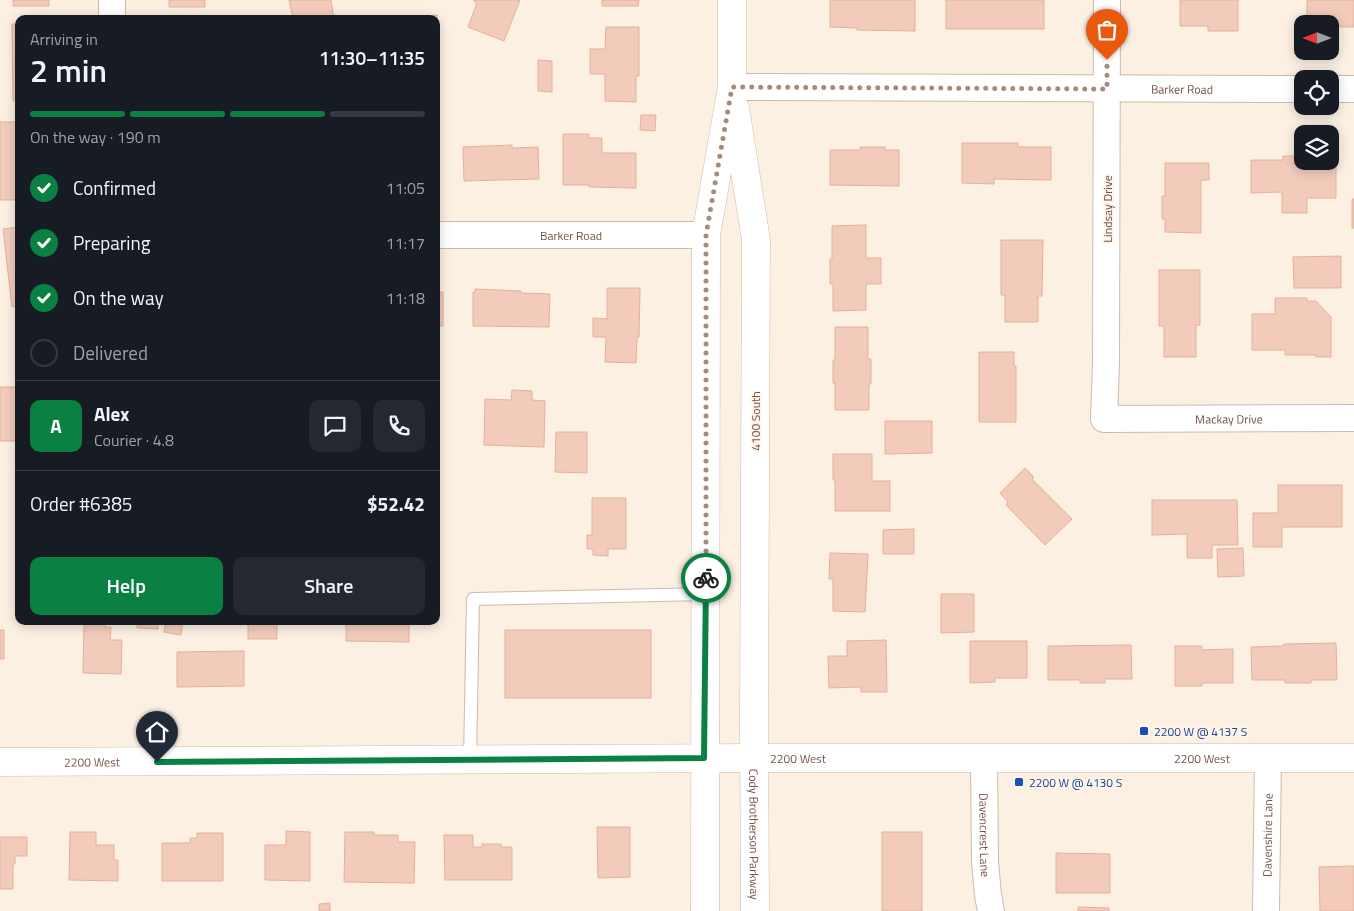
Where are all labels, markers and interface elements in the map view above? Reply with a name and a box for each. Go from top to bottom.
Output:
pin [1086,9,1128,60]
north arrow [1294,15,1339,60]
map controls [1294,15,1339,170]
icon: bag [1093,16,1121,44]
text: Arriving in [30,27,98,51]
text: 11:30–11:35 [319,43,425,72]
text: 2 min [30,46,107,94]
button: locate [1294,70,1339,115]
street label: Barker Road [1151,79,1213,98]
text: On the way · 190 m [30,125,161,149]
button: layers [1294,125,1339,170]
text: Confirmed [73,173,156,202]
icon: check [30,174,58,202]
street label: Lindsay Drive [1098,175,1117,243]
text: 11:05 [386,176,425,200]
street label: Barker Road [540,226,602,245]
text: Preparing [73,228,150,257]
icon: check [30,229,58,257]
text: 11:17 [386,231,425,255]
text: On the way [73,283,164,312]
icon: check [30,284,58,312]
text: 11:18 [386,286,425,310]
text: Delivered [73,338,148,367]
street label: 4100 South [746,391,765,451]
text: Alex [94,399,129,428]
button: chat [309,400,361,452]
button: phone [373,400,425,452]
street label: Mackay Drive [1195,409,1263,428]
text: A [50,411,62,440]
text: Courier · 4.8 [94,428,174,452]
text: Order #6385 [30,489,132,518]
text: $52.42 [367,489,425,518]
courier [681,553,731,603]
button: Help [30,557,223,615]
button: Share [233,557,425,615]
icon: bike [692,564,720,592]
pin [136,711,178,762]
icon: home [143,718,171,746]
place label: 2200 W @ 4137 S [1154,722,1247,741]
marker: 2200 W @ 4137 S [1138,725,1150,737]
street label: 2200 West [770,749,827,768]
street label: 2200 West [1174,749,1231,768]
street label: 2200 West [64,752,121,771]
street label: Cody Brotherson Parkway [745,769,764,900]
place label: 2200 W @ 4130 S [1029,773,1122,792]
marker: 2200 W @ 4130 S [1013,776,1025,788]
street label: Davencrest Lane [975,793,996,878]
street label: Davenshire Lane [1257,793,1277,877]

